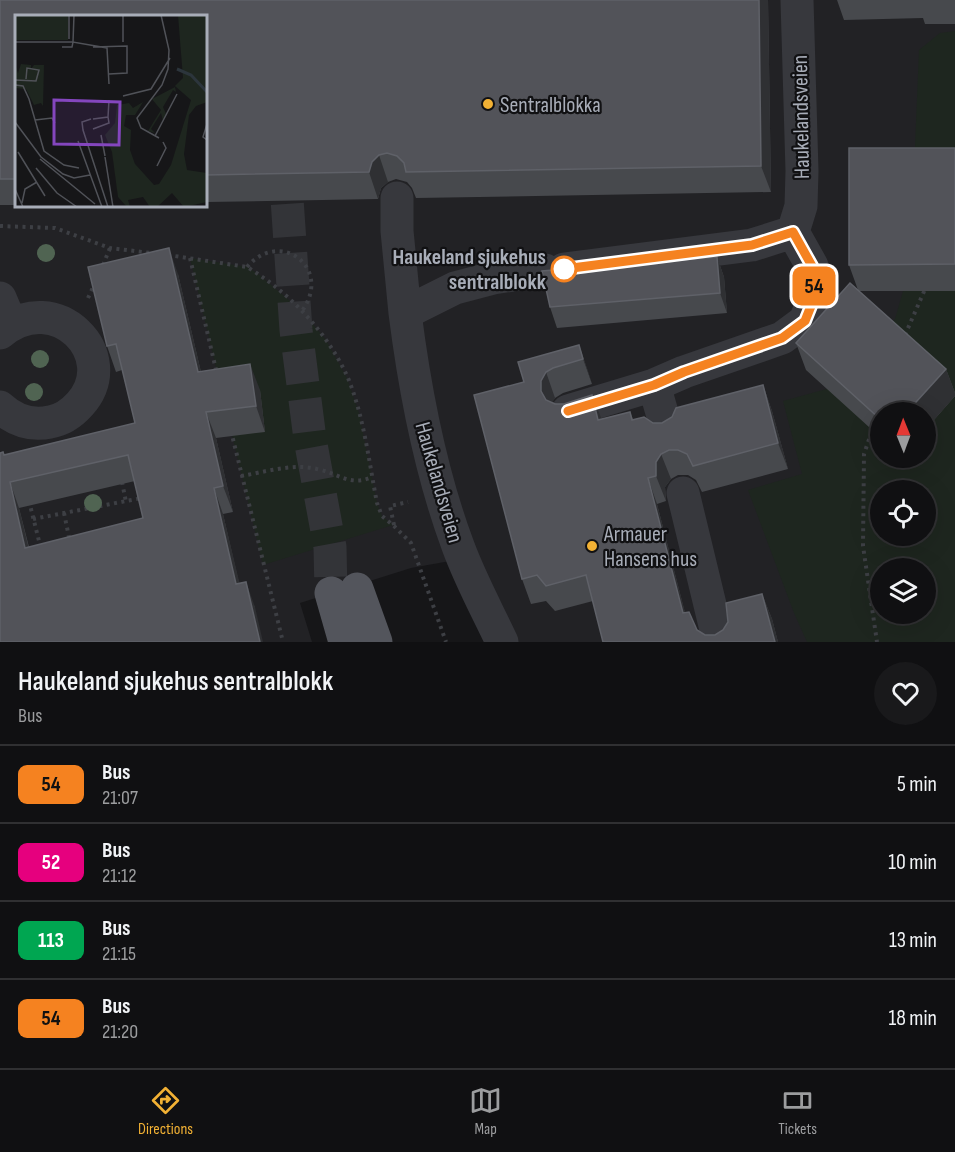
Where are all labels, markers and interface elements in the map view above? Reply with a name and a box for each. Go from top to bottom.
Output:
inset map [15,15,207,207]
street label: Haukelandsveien [787,55,816,179]
place label: Sentralblokka [500,92,601,119]
marker: Sentralblokka [481,97,495,111]
place label: Haukeland sjukehus sentralblokk [393,244,547,296]
marker: Haukeland sjukehus sentralblokk [551,256,577,282]
line badge: 54 [787,266,841,306]
text: 54 [804,274,824,299]
north arrow [870,402,936,468]
map controls [870,402,936,624]
street label: Haukelandsveien [408,419,469,546]
button: locate [870,480,936,546]
place label: Armauer Hansens hus [603,521,697,573]
marker: Armauer Hansens hus [585,539,599,553]
button: layers [870,558,936,624]
button: heart [874,662,937,725]
text: Haukeland sjukehus sentralblokk [18,665,333,698]
text: Bus [18,704,42,728]
text: Bus [102,759,131,786]
text: 5 min [897,771,937,798]
text: 54 [41,772,61,797]
text: 21:07 [102,786,138,810]
text: Bus [102,837,131,864]
text: 10 min [888,849,937,876]
text: 52 [42,850,60,875]
text: 21:12 [102,864,137,888]
text: Bus [102,915,131,942]
text: 13 min [889,927,937,954]
text: 113 [38,928,64,953]
text: 21:15 [102,942,136,966]
text: Bus [102,993,131,1020]
text: 18 min [889,1005,937,1032]
text: 54 [41,1006,61,1031]
text: 21:20 [102,1020,138,1044]
tab: Directions [138,1084,193,1139]
tab: Map [469,1084,502,1139]
tab: Tickets [778,1084,817,1139]

